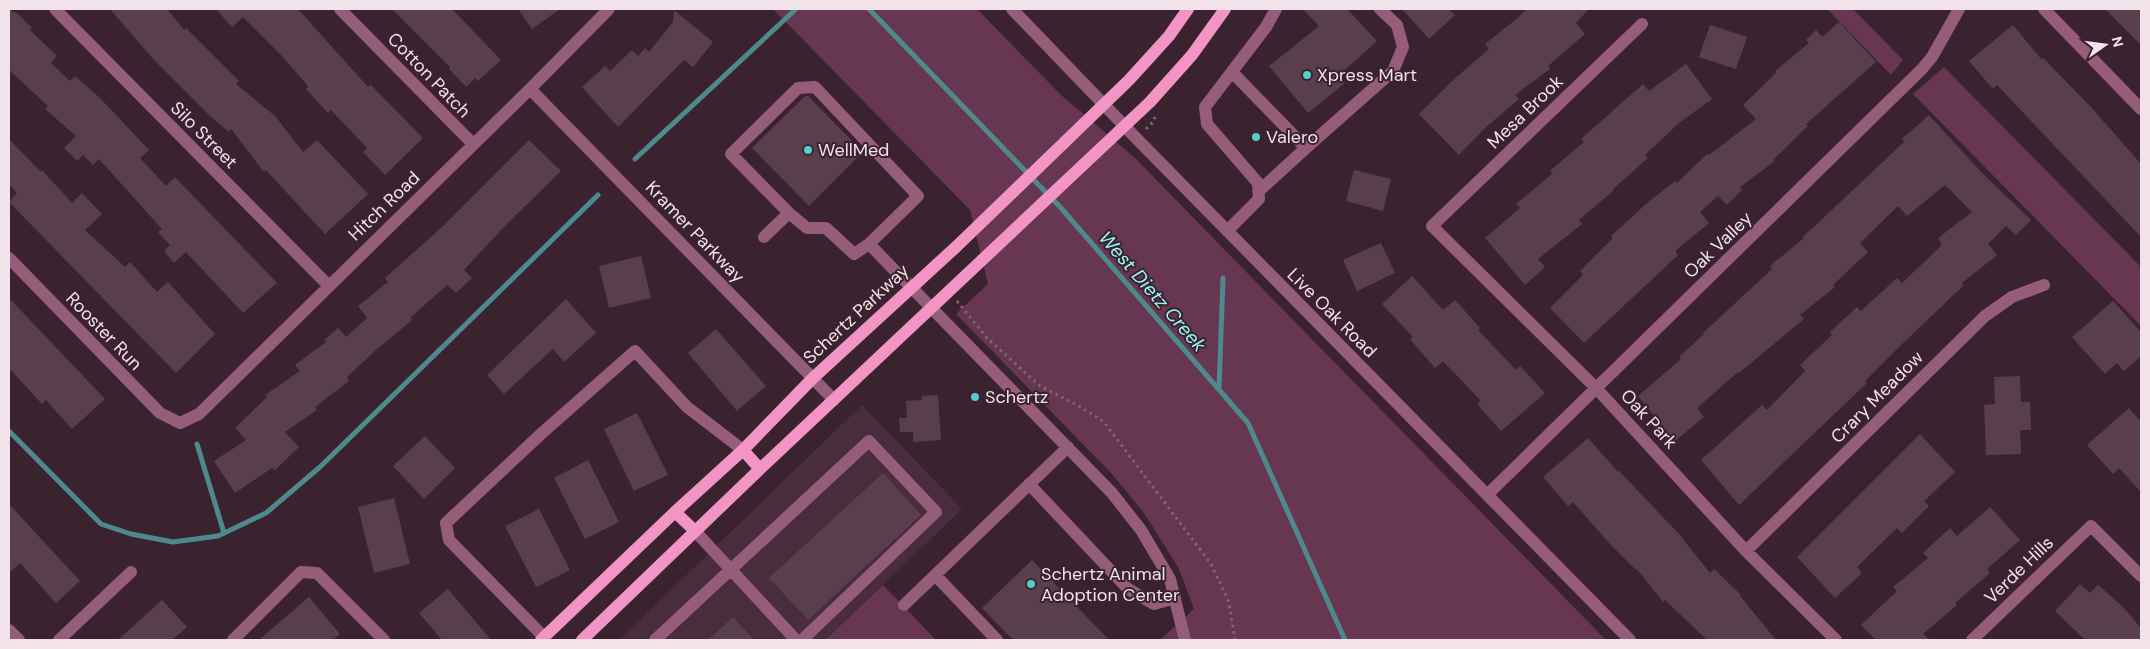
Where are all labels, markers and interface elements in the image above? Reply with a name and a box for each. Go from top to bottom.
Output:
north arrow [2080,20,2130,70]
street label: Cotton Patch [382,27,476,123]
text: N [2108,35,2128,49]
place label: Xpress Mart [1317,63,1417,87]
marker: Xpress Mart [1301,69,1313,81]
street label: Mesa Brook [1482,70,1568,154]
street label: Silo Street [165,96,243,174]
place label: Valero [1266,125,1318,149]
marker: Valero [1250,131,1262,143]
place label: WellMed [818,138,889,162]
marker: WellMed [802,144,814,156]
street label: Hitch Road [343,166,425,246]
street label: Kramer Parkway [640,176,750,288]
street label: Oak Valley [1679,206,1757,284]
water label: West Dietz Creek [1093,226,1212,357]
street label: Schertz Parkway [798,259,914,369]
street label: Live Oak Road [1282,263,1382,363]
street label: Rooster Run [61,287,147,375]
street label: Crary Meadow [1826,345,1929,448]
street label: Oak Park [1615,384,1683,454]
place label: Schertz [985,385,1048,409]
marker: Schertz [969,391,981,403]
street label: Verde Hills [1979,531,2059,609]
place label: Schertz Animal Adoption Center [1041,562,1180,607]
marker: Schertz Animal Adoption Center [1025,578,1037,590]

